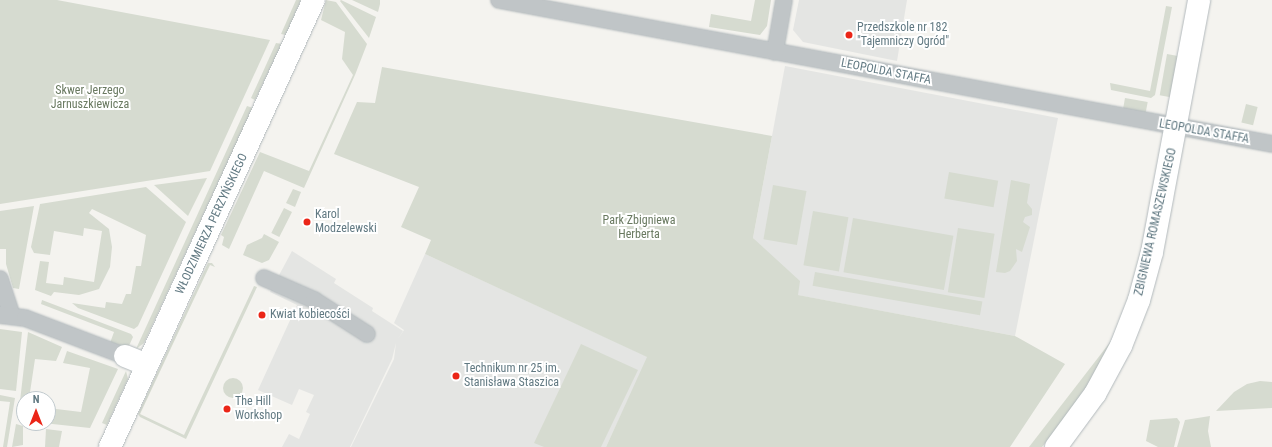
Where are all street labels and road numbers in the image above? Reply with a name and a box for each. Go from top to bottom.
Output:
street label: LEOPOLDA STAFFA [840,56,932,88]
street label: LEOPOLDA STAFFA [1158,117,1250,147]
street label: ZBIGNIEWA ROMASZEWSKIEGO [1132,147,1180,297]
street label: WŁODZIMIERZA PERZYŃSKIEGO [173,151,251,297]

